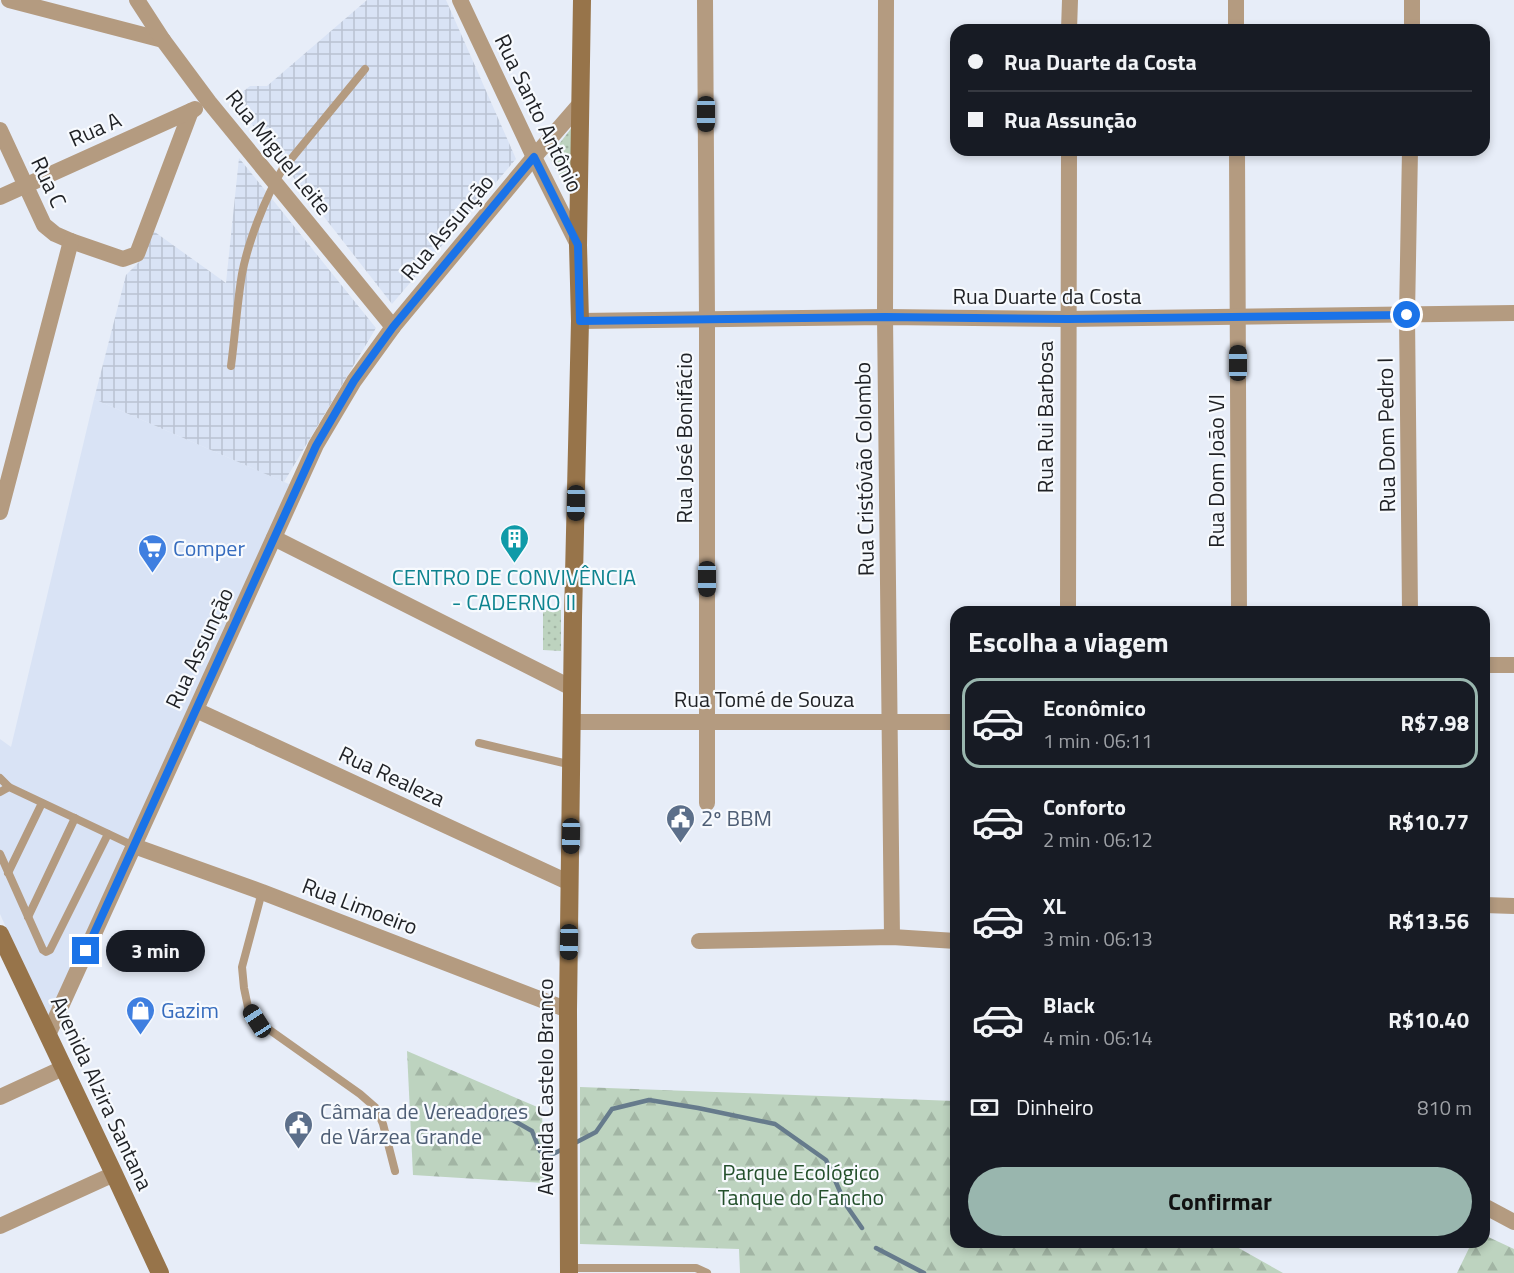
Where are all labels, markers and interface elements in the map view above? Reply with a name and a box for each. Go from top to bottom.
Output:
street label: Rua Santo Antônio [486,28,592,198]
text: Rua Duarte da Costa [1004,45,1197,79]
street label: Rua Miguel Leite [217,82,341,222]
car [697,96,715,132]
street label: Rua A [63,102,127,156]
text: Rua Assunção [1004,103,1137,137]
street label: Rua C [22,151,76,213]
street label: Rua Assunção [392,166,502,288]
street label: Rua Duarte da Costa [952,279,1142,313]
route start [1393,301,1420,328]
street label: Rua Rui Barbosa [1028,341,1062,493]
car [1229,345,1247,381]
street label: Rua José Bonifácio [667,352,701,524]
street label: Rua Dom Pedro I [1368,357,1404,513]
street label: Rua Cristóvão Colombo [845,362,883,576]
street label: Rua Dom João VI [1199,394,1233,548]
car [567,485,585,521]
building icon: CENTRO DE CONVIVÊNCIA - CADERNO II [498,522,530,564]
place label: Comper [173,531,245,565]
supermarket icon: Comper [136,532,168,574]
place label: CENTRO DE CONVIVÊNCIA - CADERNO II [392,560,636,619]
car [698,561,716,597]
street label: Rua Assunção [156,582,242,714]
text: Escolha a viagem [968,621,1169,662]
street label: Rua Tomé de Souza [674,682,854,716]
text: Econômico [1043,691,1146,725]
icon: car [971,696,1025,750]
text: R$7.98 [1400,706,1469,740]
text: 1 min · 06:11 [1043,725,1153,756]
street label: Rua Realeza [333,737,451,815]
text: Conforto [1043,790,1126,824]
icon: car [971,795,1025,849]
place label: 2º BBM [701,801,772,835]
public building icon: 2º BBM [664,802,696,844]
text: R$10.77 [1388,805,1469,839]
car [562,818,580,854]
text: 2 min · 06:12 [1043,824,1153,855]
street label: Rua Limoeiro [297,868,423,944]
text: XL [1043,889,1066,923]
icon: car [971,894,1025,948]
text: R$13.56 [1388,904,1469,938]
text: 3 min · 06:13 [1043,923,1153,954]
car [560,924,578,960]
callout: 3 min [107,930,206,972]
text: 3 min [131,935,180,966]
route end [72,937,99,964]
street label: Avenida Castelo Branco [528,978,562,1196]
text: Black [1043,988,1095,1022]
street label: Avenida Alzira Santana [42,990,162,1196]
place label: Gazim [161,993,219,1027]
icon: car [971,993,1025,1047]
shop icon: Gazim [124,994,156,1036]
car [240,1001,274,1041]
text: R$10.40 [1388,1003,1469,1037]
text: 4 min · 06:14 [1043,1022,1153,1053]
text: Dinheiro [1016,1090,1094,1124]
icon: cash [968,1091,1001,1124]
text: 810 m [1417,1092,1472,1123]
place label: Câmara de Vereadores de Várzea Grande [320,1094,528,1153]
public building icon: Câmara de Vereadores de Várzea Grande [283,1108,315,1150]
park label: Parque Ecológico Tanque do Fancho [718,1155,884,1214]
button: Confirmar [968,1167,1472,1236]

